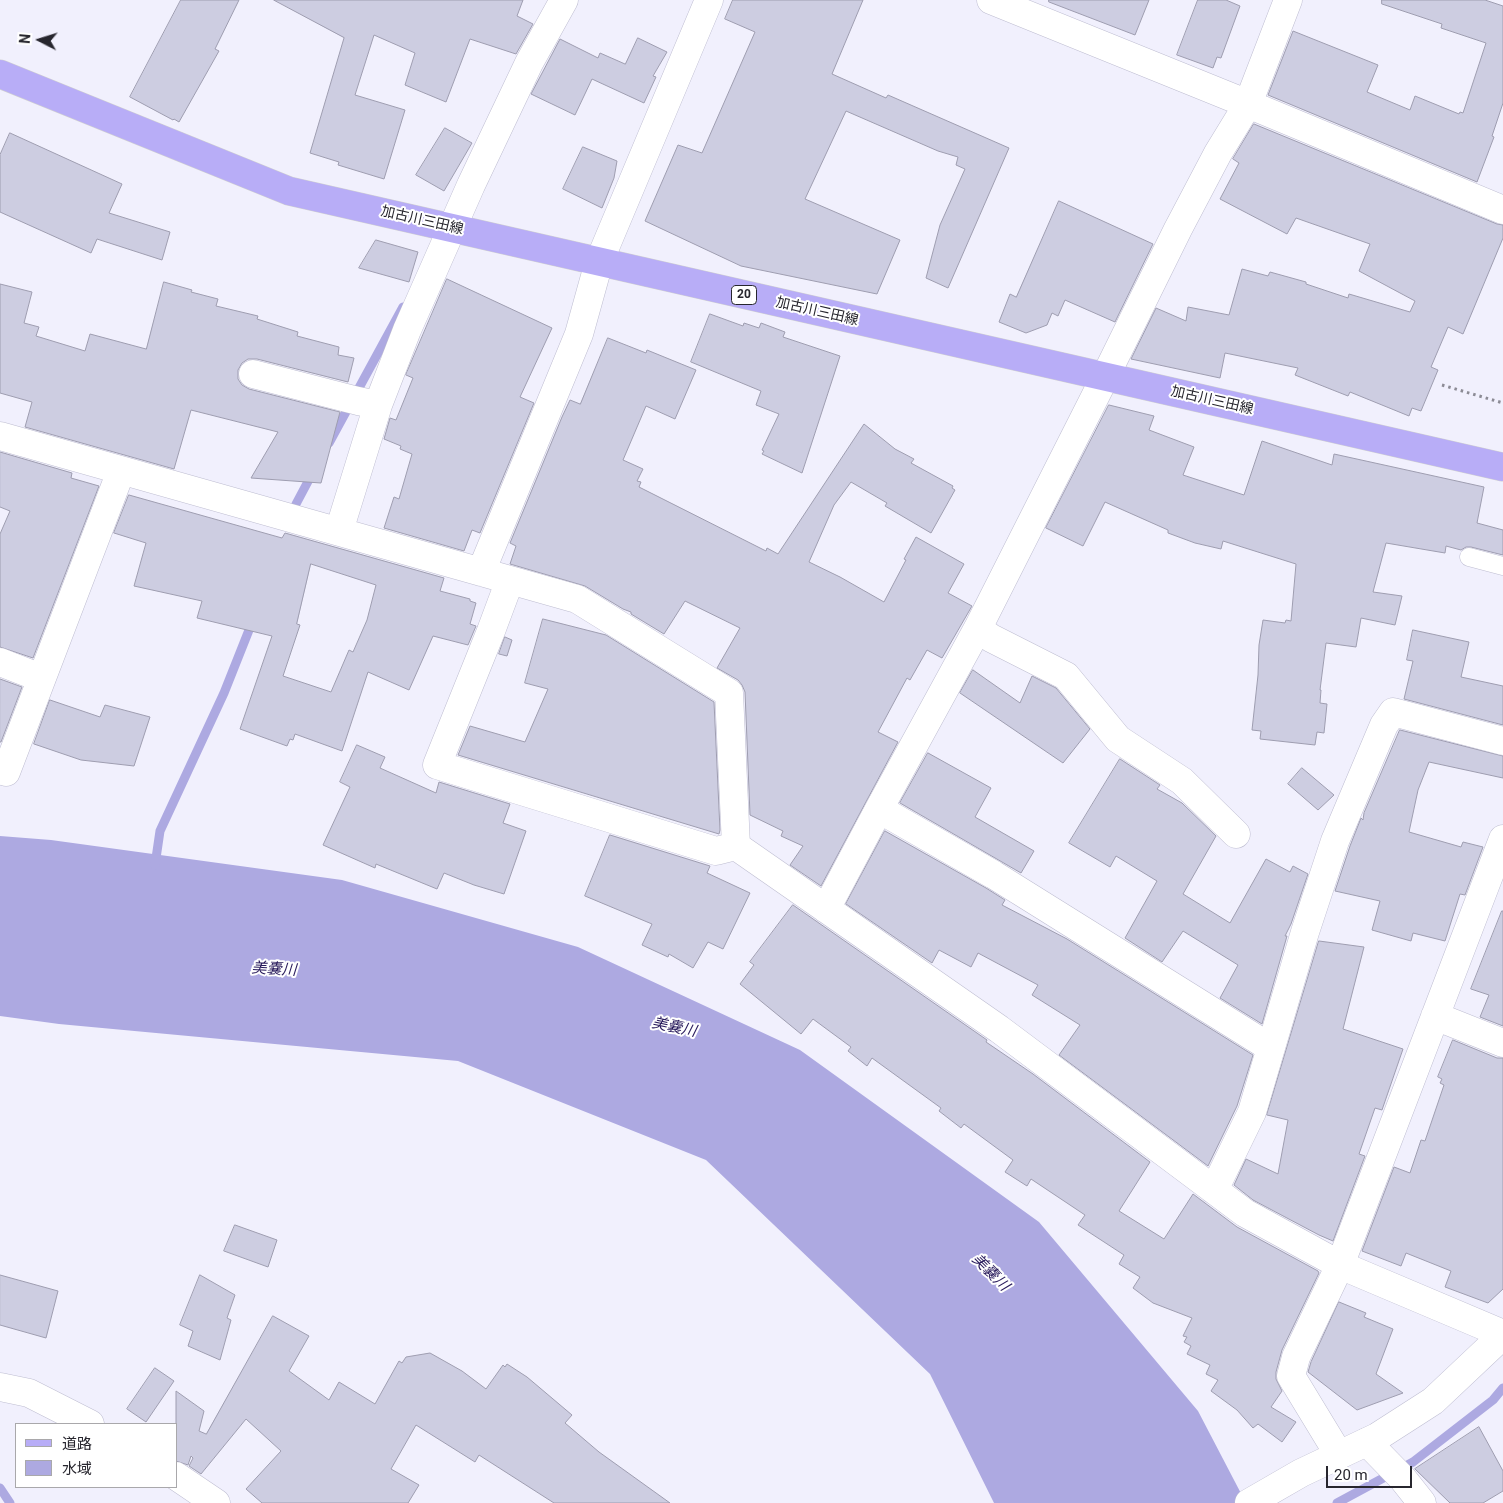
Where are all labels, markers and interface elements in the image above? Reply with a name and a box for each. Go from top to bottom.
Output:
north arrow [15,15,65,65]
text: N [17,33,33,44]
street label: 加古川三田線 [379,203,465,239]
road number: 20 [732,286,756,304]
street label: 加古川三田線 [774,294,860,330]
street label: 加古川三田線 [1169,383,1255,419]
water label: 美嚢川 [251,960,297,980]
water label: 美嚢川 [650,1015,698,1041]
water label: 美嚢川 [968,1251,1012,1295]
legend [15,1423,178,1488]
text: 道路 [62,1435,92,1453]
scale bar [1328,1456,1414,1488]
text: 水域 [62,1460,92,1478]
text: 20 m [1334,1466,1368,1484]

